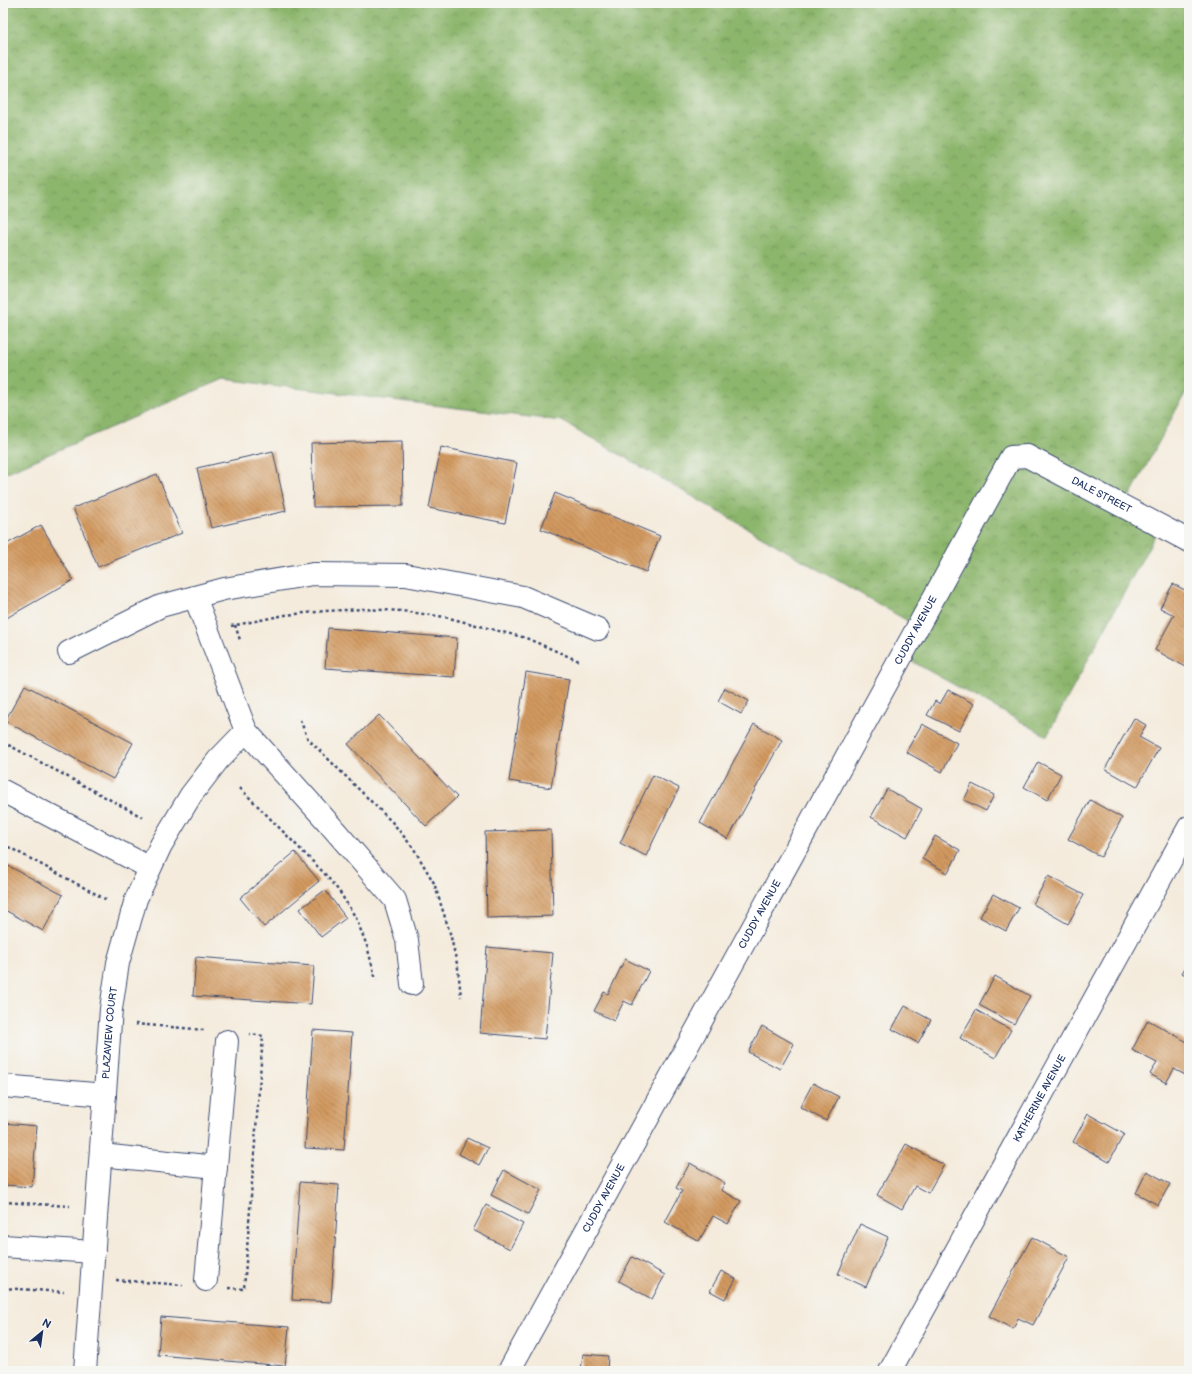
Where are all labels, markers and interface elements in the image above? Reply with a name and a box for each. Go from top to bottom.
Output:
street label: DALE STREET [1069,474,1134,516]
street label: CUDDY AVENUE [892,594,940,667]
street label: CUDDY AVENUE [736,877,784,951]
street label: PLAZAVIEW COURT [100,986,120,1079]
street label: KATHERINE AVENUE [1011,1052,1069,1144]
street label: CUDDY AVENUE [580,1161,628,1235]
north arrow [22,1312,62,1352]
text: N [40,1316,53,1331]

